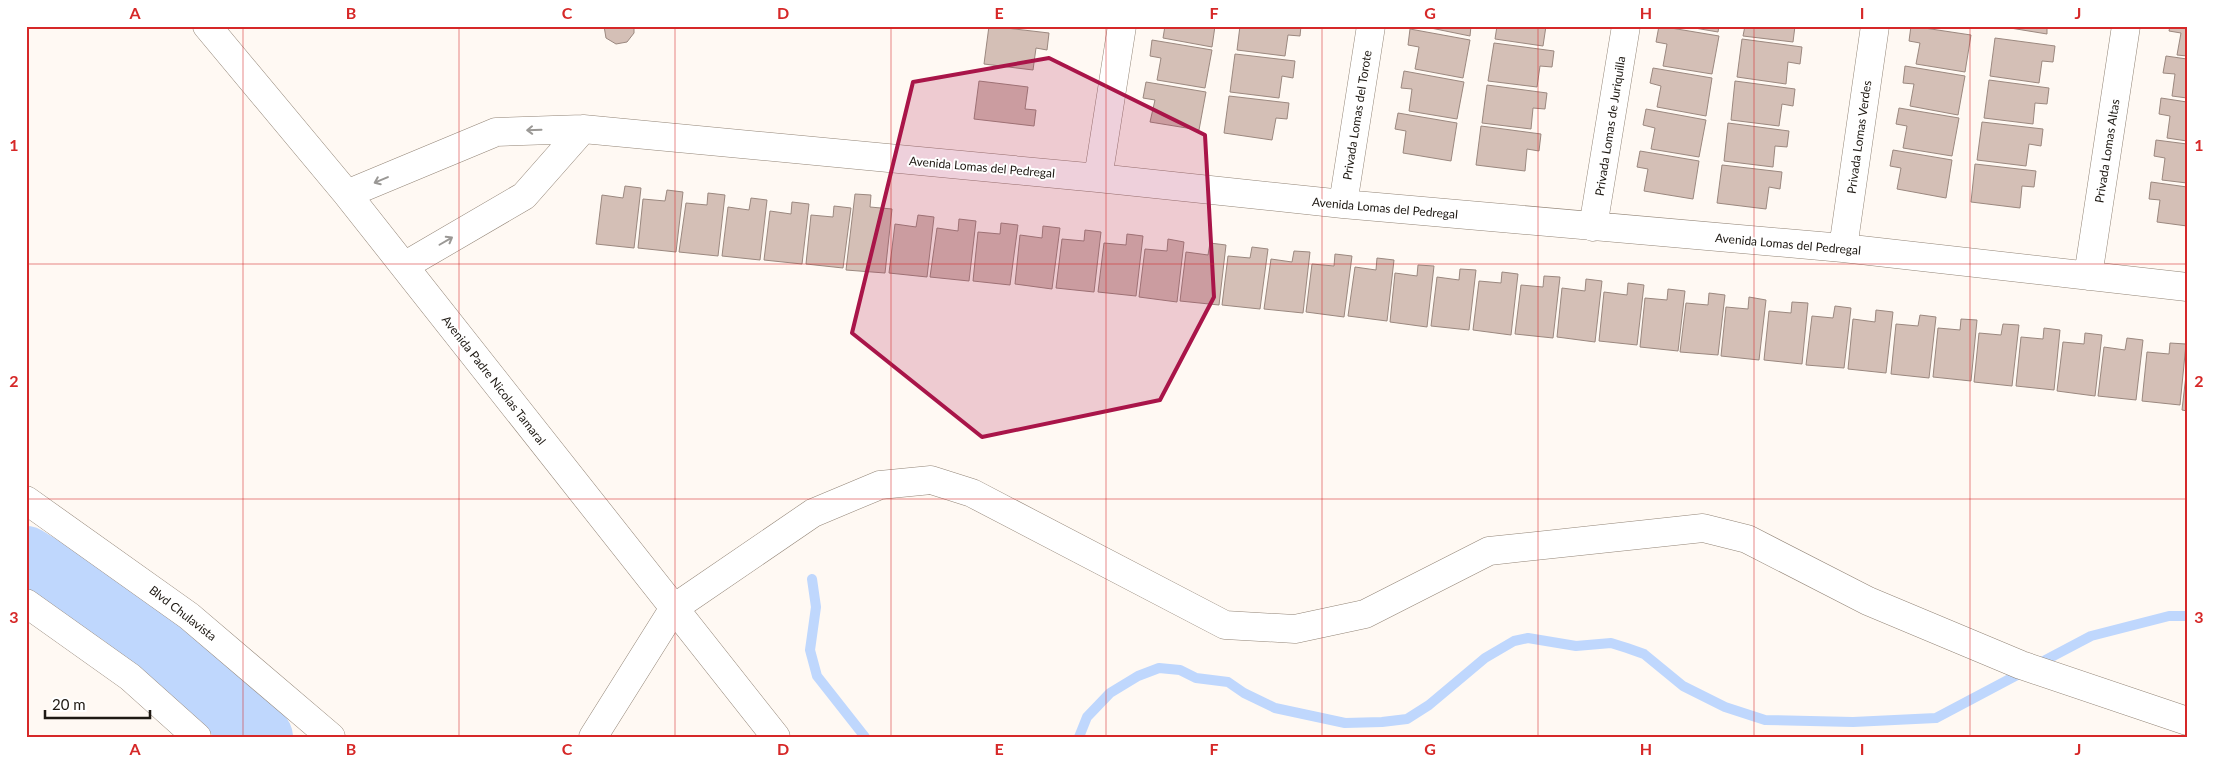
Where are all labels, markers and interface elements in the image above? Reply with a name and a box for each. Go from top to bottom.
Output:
text: A [128,3,141,22]
text: B [346,3,356,22]
text: C [562,3,573,22]
text: D [777,3,789,22]
text: E [994,3,1004,22]
text: F [1209,3,1219,22]
text: G [1424,3,1436,22]
text: H [1640,3,1652,22]
text: I [1860,3,1864,22]
text: J [2075,3,2081,22]
street label: Privada Lomas del Torote [1339,49,1375,181]
street label: Privada Lomas de Juriquilla [1592,55,1628,197]
street label: Privada Lomas Verdes [1844,79,1874,195]
street label: Privada Lomas Altas [2091,98,2123,204]
one-way arrow [526,126,542,135]
text: 1 [9,135,19,154]
text: 1 [2194,135,2204,154]
street label: Avenida Lomas del Pedregal [908,153,1056,181]
one-way arrow [374,175,389,185]
street label: Avenida Lomas del Pedregal [1311,194,1459,222]
street label: Avenida Lomas del Pedregal [1714,230,1862,258]
one-way arrow [439,236,453,246]
street label: Avenida Padre Nicolas Tamaral [439,312,549,448]
text: 2 [9,371,19,390]
text: 2 [2194,371,2204,390]
street label: Blvd Chulavista [147,582,220,644]
text: 3 [9,607,19,626]
text: 3 [2194,607,2204,626]
scale bar [45,688,150,720]
text: 20 m [52,695,86,713]
text: A [128,739,141,758]
text: B [346,739,356,758]
text: C [562,739,573,758]
text: D [777,739,789,758]
text: E [994,739,1004,758]
text: F [1209,739,1219,758]
text: G [1424,739,1436,758]
text: H [1640,739,1652,758]
text: I [1860,739,1864,758]
text: J [2075,739,2081,758]

